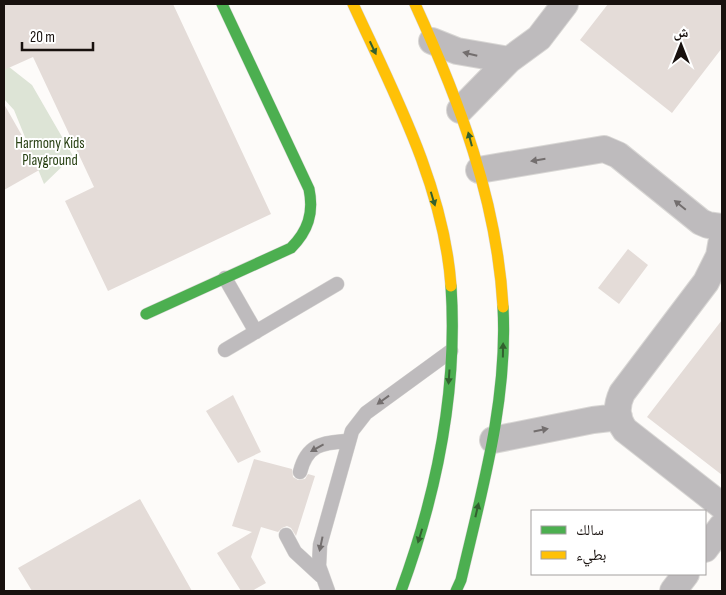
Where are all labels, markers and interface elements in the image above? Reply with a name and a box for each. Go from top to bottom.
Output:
scale bar [22,20,94,52]
north arrow [656,20,706,70]
text: ش [674,24,689,41]
text: 20 m [30,28,55,47]
one-way arrow [369,41,377,55]
one-way arrow [462,50,477,58]
one-way arrow [466,131,474,146]
park label: Harmony Kids Playground [15,134,85,170]
one-way arrow [530,157,546,165]
one-way arrow [429,192,437,207]
one-way arrow [674,200,687,211]
one-way arrow [499,342,507,358]
one-way arrow [445,369,453,385]
one-way arrow [376,395,390,405]
one-way arrow [533,426,549,434]
one-way arrow [310,444,325,452]
one-way arrow [473,503,481,518]
legend [531,510,706,575]
text: سالك [576,521,604,540]
one-way arrow [416,529,424,544]
one-way arrow [317,537,325,552]
text: بطيء [576,546,606,567]

